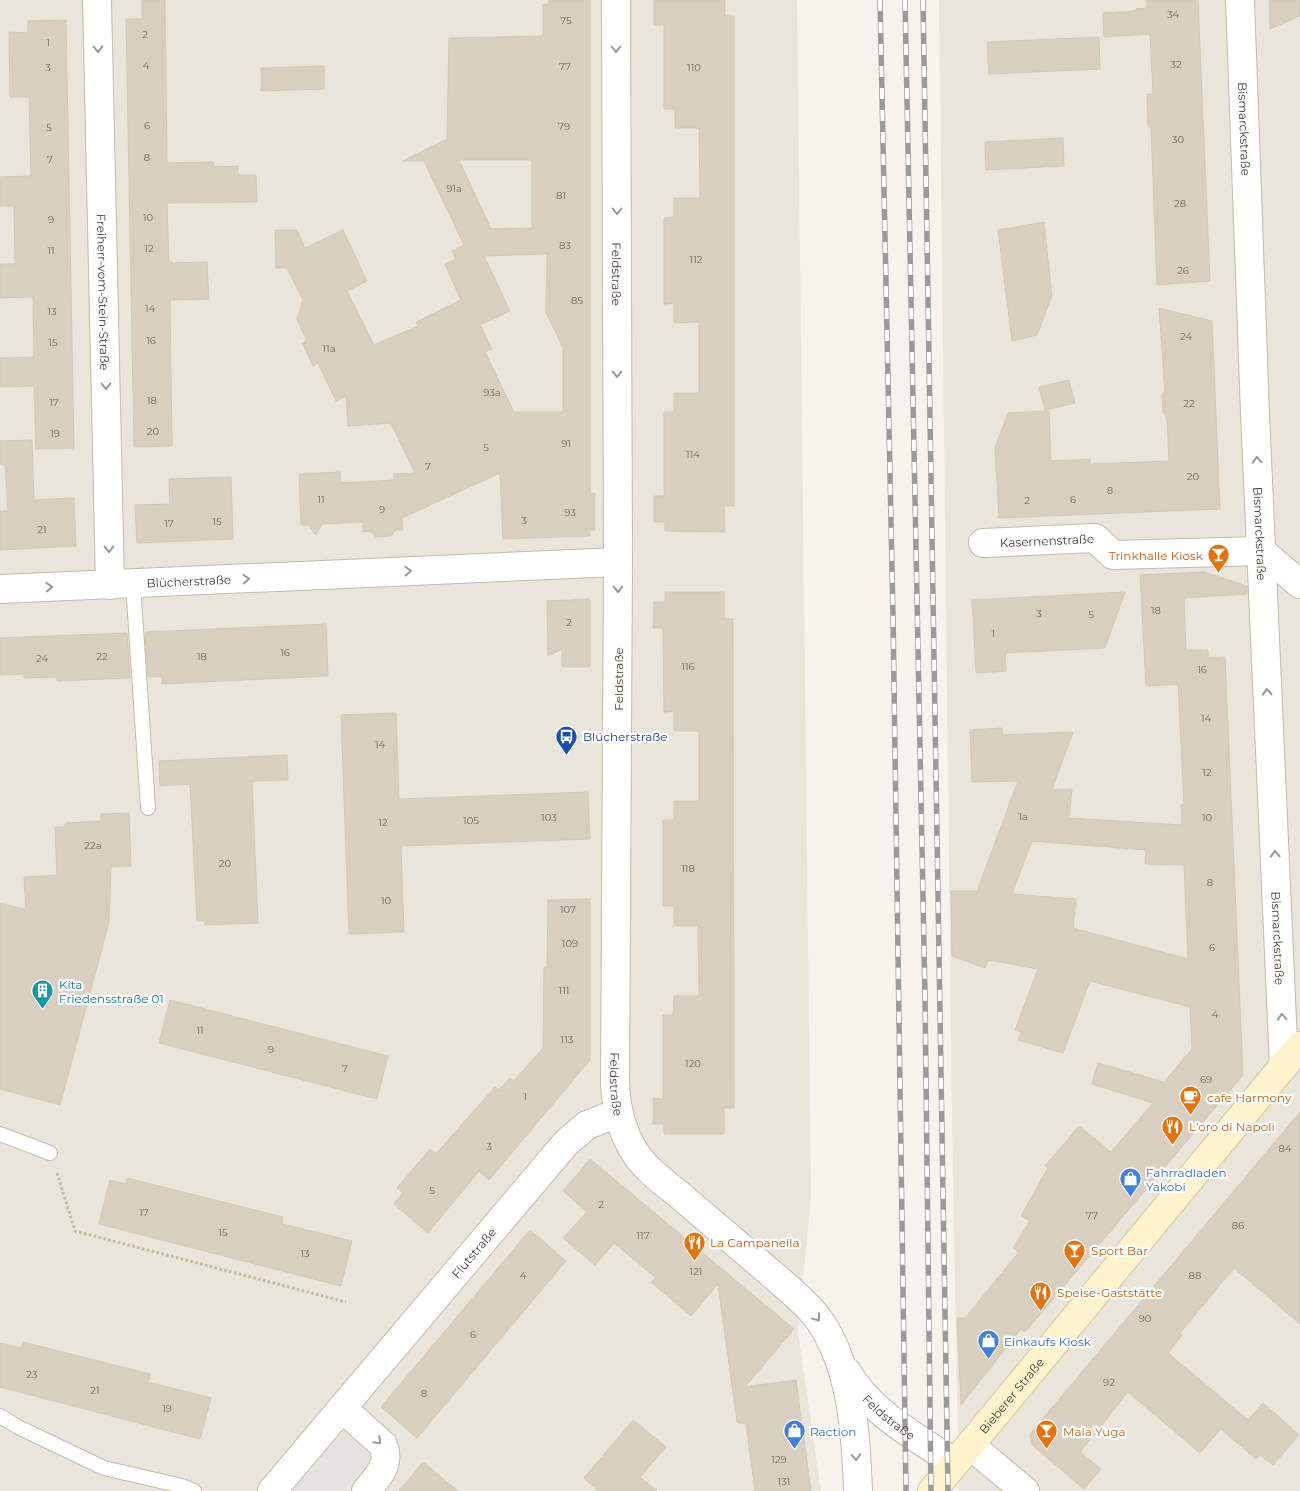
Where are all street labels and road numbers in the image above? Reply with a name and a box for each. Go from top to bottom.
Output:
street label: Bismarckstraße [1235,82,1254,176]
street label: Freiherr-vom-Stein-Straße [94,213,113,370]
street label: Feldstraße [609,242,625,306]
street label: Bismarckstraße [1251,486,1270,581]
street label: Kasernenstraße [1000,531,1094,550]
street label: Blücherstraße [146,571,231,590]
street label: Feldstraße [611,647,626,711]
street label: Bismarckstraße [1269,891,1288,985]
street label: Feldstraße [607,1052,626,1117]
street label: Flutstraße [448,1224,499,1281]
street label: Bieberer Straße [975,1355,1047,1436]
street label: Feldstraße [860,1391,918,1443]

